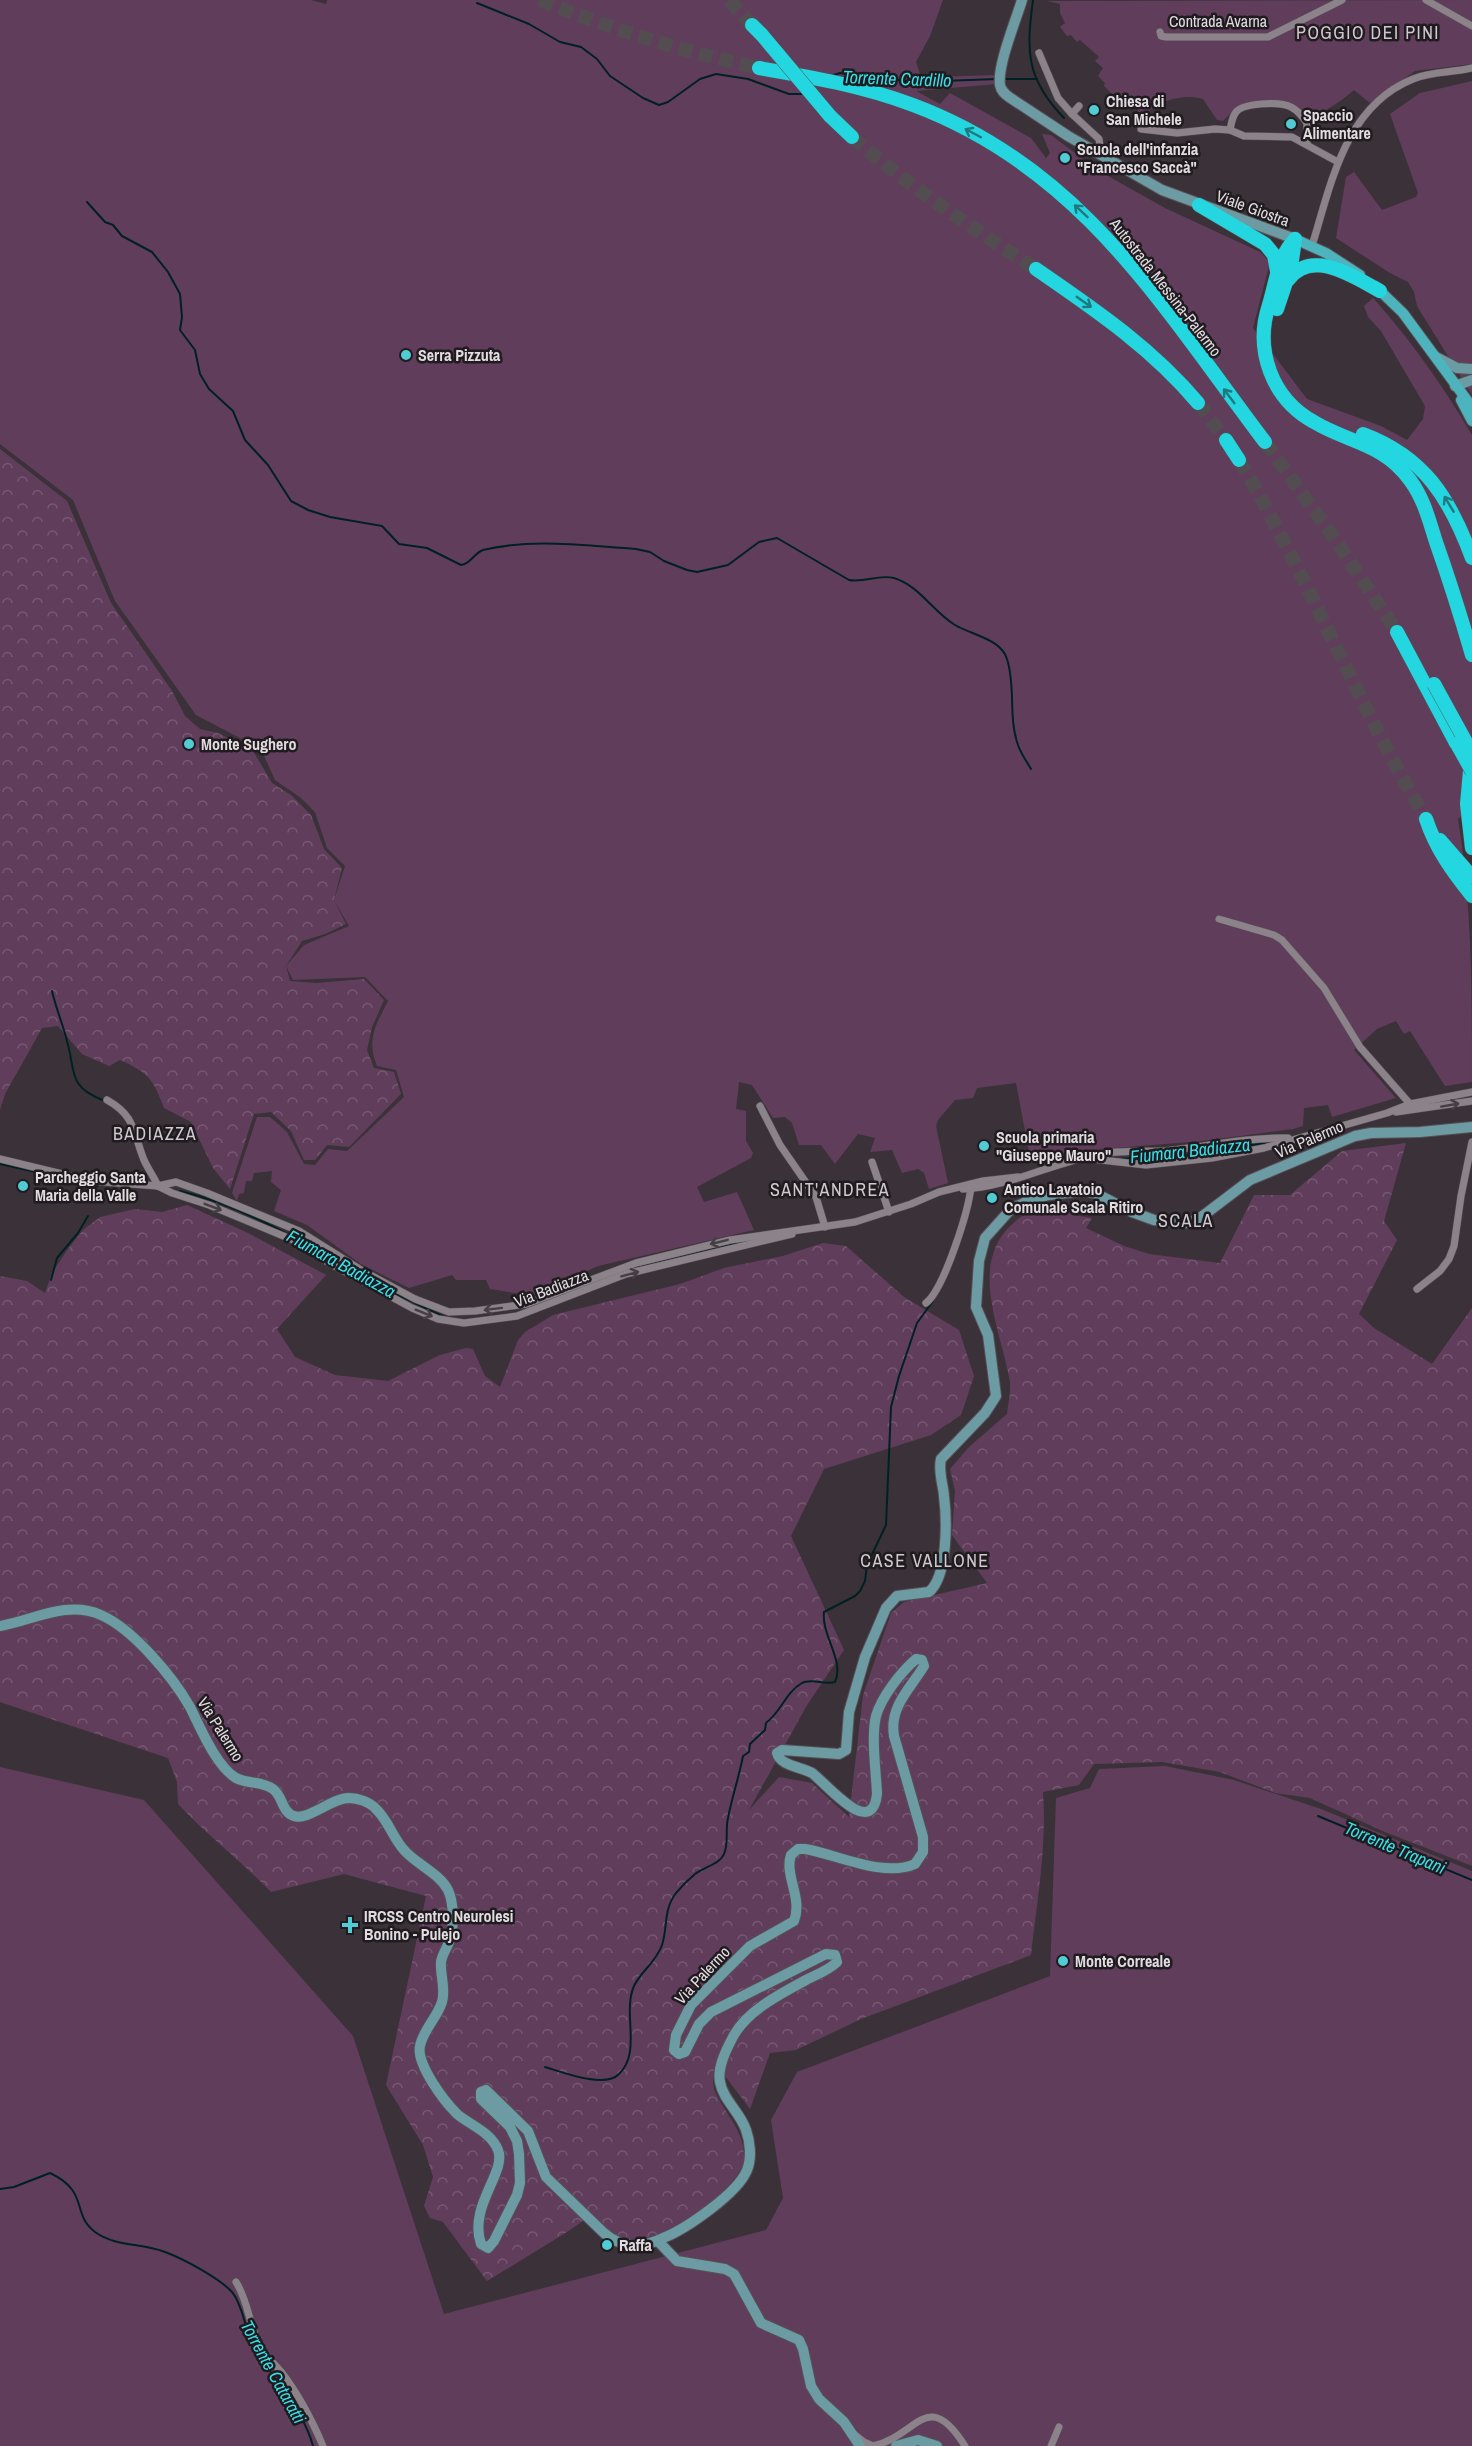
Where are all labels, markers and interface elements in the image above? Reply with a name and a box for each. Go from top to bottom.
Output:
street label: Contrada Avarna [1169,10,1268,32]
district label: POGGIO DEI PINI [1296,20,1440,45]
water label: Torrente Cardillo [842,64,952,93]
place label: Chiesa di San Michele [1106,90,1182,130]
marker: Chiesa di San Michele [1087,103,1101,117]
place label: Spaccio Alimentare [1303,104,1371,144]
marker: Spaccio Alimentare [1284,117,1298,131]
one-way arrow [965,127,983,138]
place label: Scuola dell'infanzia "Francesco Saccà" [1077,138,1199,178]
marker: Scuola dell'infanzia "Francesco Saccà" [1058,151,1072,165]
street label: Viale Giostra [1213,185,1293,232]
one-way arrow [1074,204,1089,218]
street label: Autostrada Messina-Palermo [1104,212,1227,361]
one-way arrow [1076,296,1092,308]
place label: Serra Pizzuta [418,344,501,366]
marker: Serra Pizzuta [399,348,413,362]
one-way arrow [1223,388,1236,404]
one-way arrow [1442,496,1454,513]
place label: Monte Sughero [201,733,297,755]
marker: Monte Sughero [182,737,196,751]
one-way arrow [1440,1099,1460,1110]
street label: Via Palermo [1272,1115,1346,1163]
district label: BADIAZZA [113,1121,197,1146]
place label: Scuola primaria "Giuseppe Mauro" [996,1126,1111,1166]
water label: Fiumara Badiazza [1129,1132,1251,1169]
marker: Scuola primaria "Giuseppe Mauro" [977,1139,991,1153]
place label: Parcheggio Santa Maria della Valle [35,1166,147,1206]
district label: SANT'ANDREA [770,1177,890,1202]
place label: Antico Lavatoio Comunale Scala Ritiro [1004,1178,1143,1218]
marker: Parcheggio Santa Maria della Valle [16,1179,30,1193]
marker: Antico Lavatoio Comunale Scala Ritiro [985,1191,999,1205]
one-way arrow [203,1202,221,1213]
district label: SCALA [1158,1208,1214,1233]
water label: Fiumara Badiazza [282,1223,400,1304]
one-way arrow [710,1237,729,1249]
street label: Via Badiazza [511,1264,592,1312]
one-way arrow [620,1267,639,1279]
one-way arrow [483,1304,503,1315]
one-way arrow [414,1308,433,1319]
district label: CASE VALLONE [860,1548,990,1573]
street label: Via Palermo [193,1693,249,1765]
water label: Torrente Trapani [1341,1815,1450,1880]
place label: IRCSS Centro Neurolesi Bonino - Pulejo [364,1905,513,1945]
marker: IRCSS Centro Neurolesi Bonino - Pulejo [341,1916,359,1934]
street label: Via Palermo [669,1941,735,2009]
place label: Monte Correale [1075,1950,1171,1972]
marker: Monte Correale [1056,1954,1070,1968]
place label: Raffa [619,2234,653,2256]
marker: Raffa [600,2238,614,2252]
water label: Torrente Cataratti [235,2316,312,2428]

